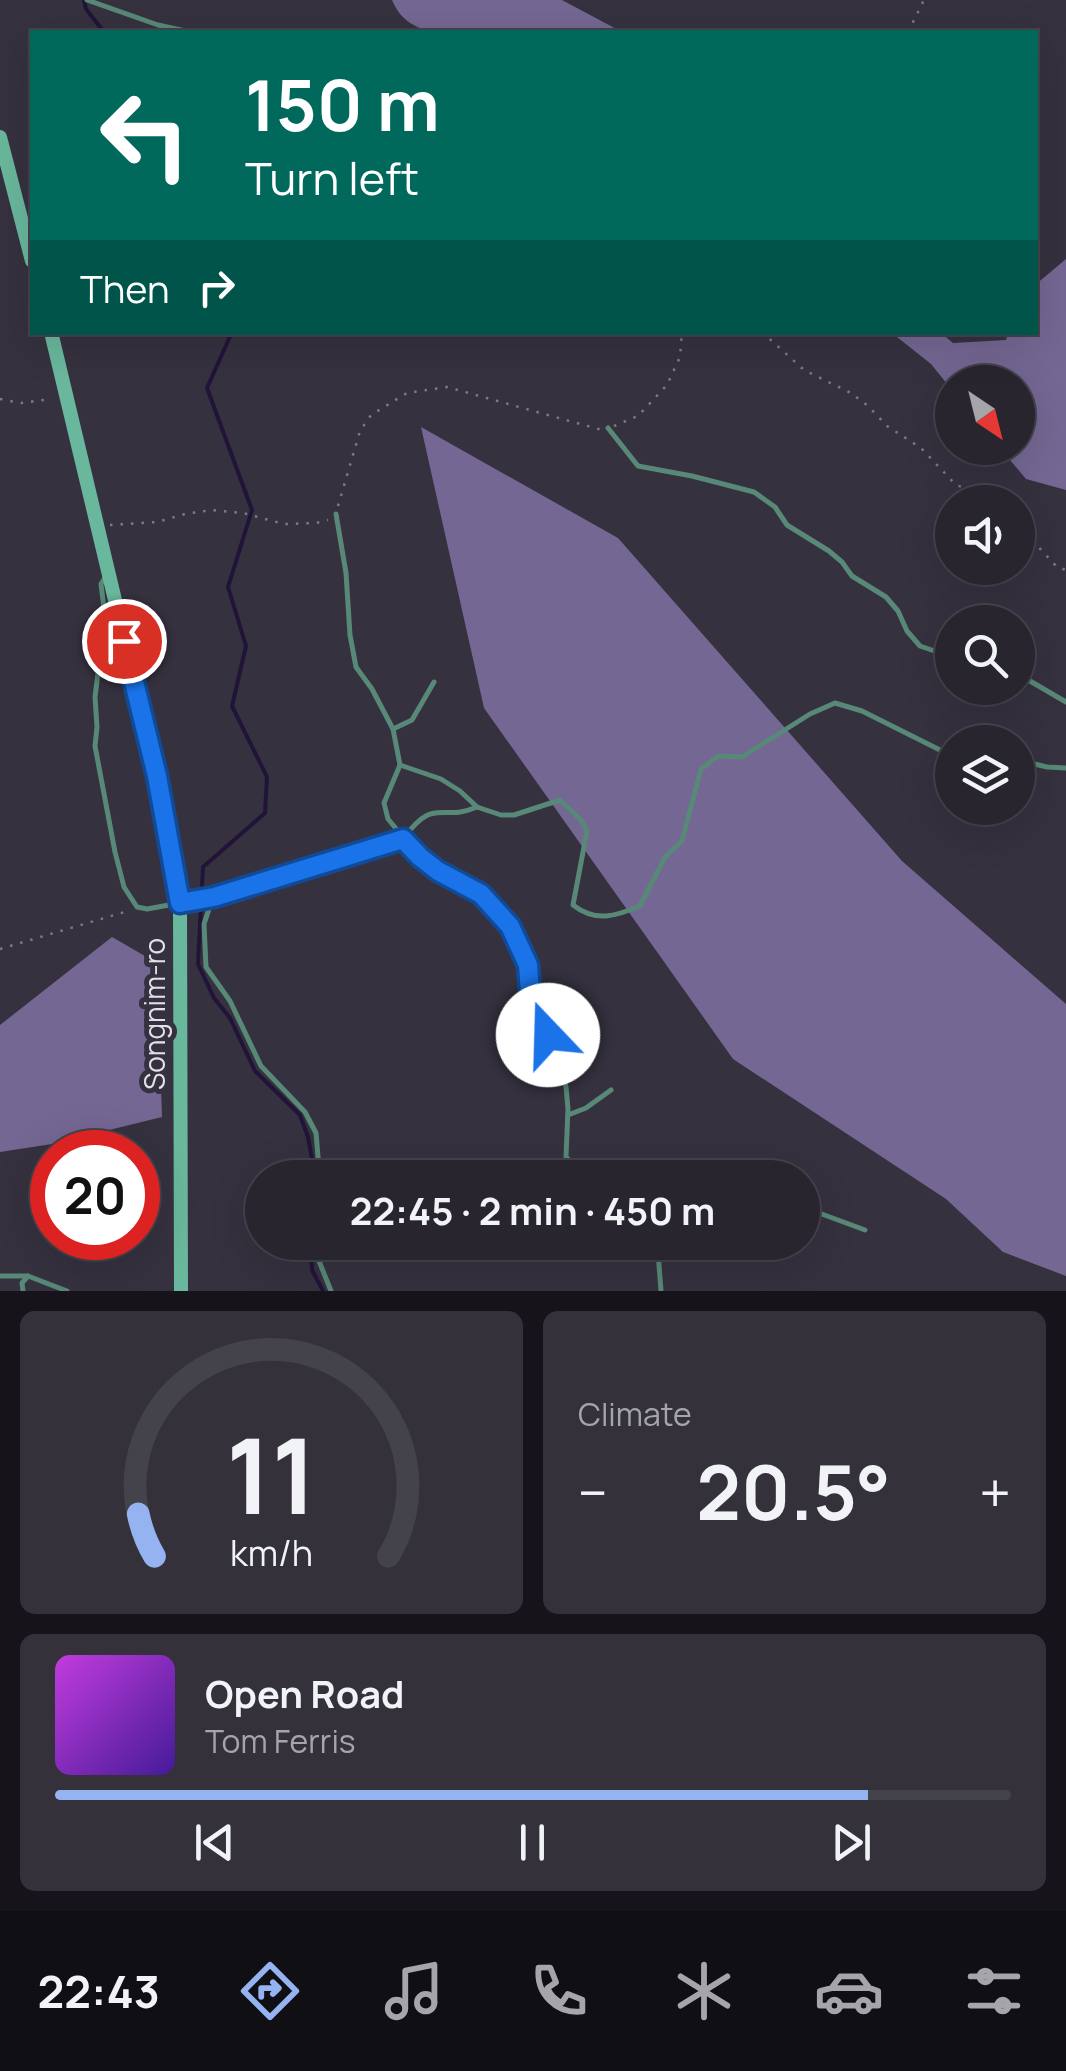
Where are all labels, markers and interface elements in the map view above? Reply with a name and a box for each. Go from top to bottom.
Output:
text: 150 m [245,56,440,152]
icon: left [80,70,210,200]
text: Turn left [245,147,419,209]
icon: right [189,260,244,315]
text: Then [80,262,169,314]
north arrow [935,365,1035,465]
map controls [935,365,1035,825]
button: sound [935,485,1035,585]
pin [82,599,167,684]
button: search [935,605,1035,705]
icon: arrive [97,614,152,669]
button: layers [935,725,1035,825]
street label: Songnim-ro [135,938,173,1090]
position arrow [496,983,600,1087]
speed limit sign: 20 [30,1130,160,1260]
text: 22:45 · 2 min · 450 m [350,1184,715,1236]
text: Climate [578,1392,692,1436]
text: 11 [226,1403,317,1545]
text: 20.5° [696,1440,891,1543]
text: − [578,1454,608,1530]
text: + [979,1454,1011,1530]
text: km/h [230,1528,313,1577]
text: Open Road [205,1667,404,1719]
text: Tom Ferris [205,1719,356,1763]
icon: previous [187,1815,242,1870]
icon: pause [505,1815,560,1870]
icon: next [824,1815,879,1870]
icon: directions [235,1956,305,2026]
icon: music [379,1956,449,2026]
icon: phone [524,1956,594,2026]
icon: climate [669,1956,739,2026]
icon: car [814,1956,884,2026]
icon: filters [959,1956,1029,2026]
text: 22:43 [37,1960,160,2022]

